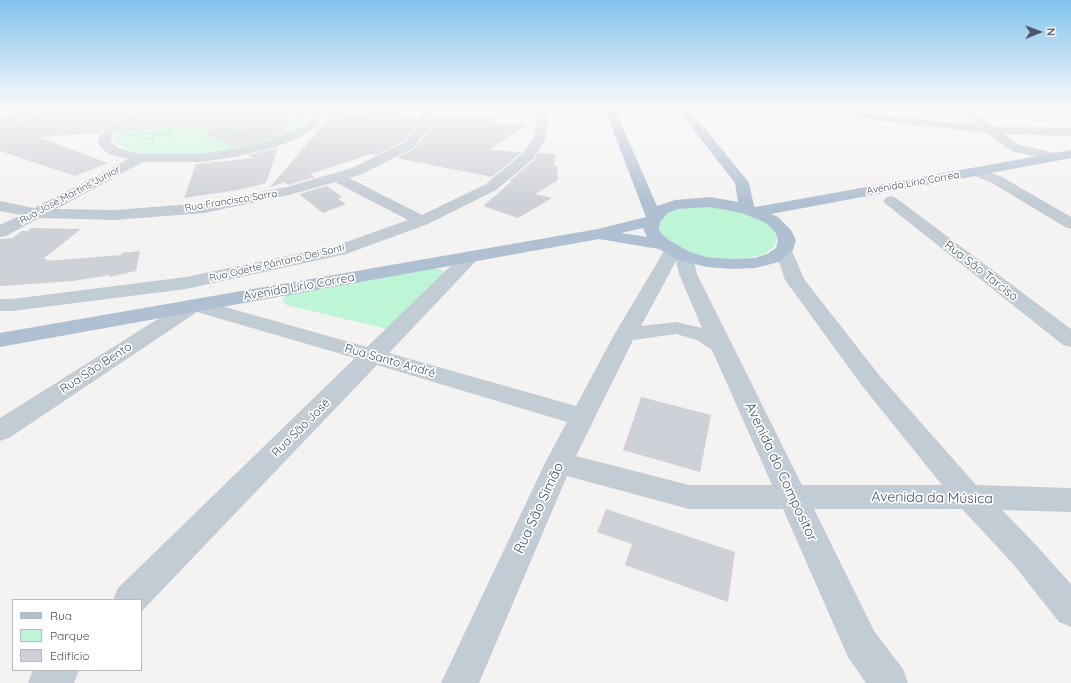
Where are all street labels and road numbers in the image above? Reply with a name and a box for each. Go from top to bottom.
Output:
street label: Rua José Martins Junior [18,163,122,227]
street label: Avenida Lírio Correa [866,169,960,197]
street label: Rua Francisco Sarra [184,188,278,214]
street label: Rua São Tarciso [941,238,1021,304]
street label: Rua Odette Pântano Dei Santi [208,242,346,284]
street label: Avenida Lírio Correa [242,270,356,304]
street label: Rua São Bento [57,339,135,397]
street label: Rua Santo André [343,341,437,381]
street label: Rua São José [269,396,333,460]
street label: Avenida do Compositor [741,400,821,544]
street label: Rua São Simão [511,460,567,556]
street label: Avenida da Música [871,489,993,507]

